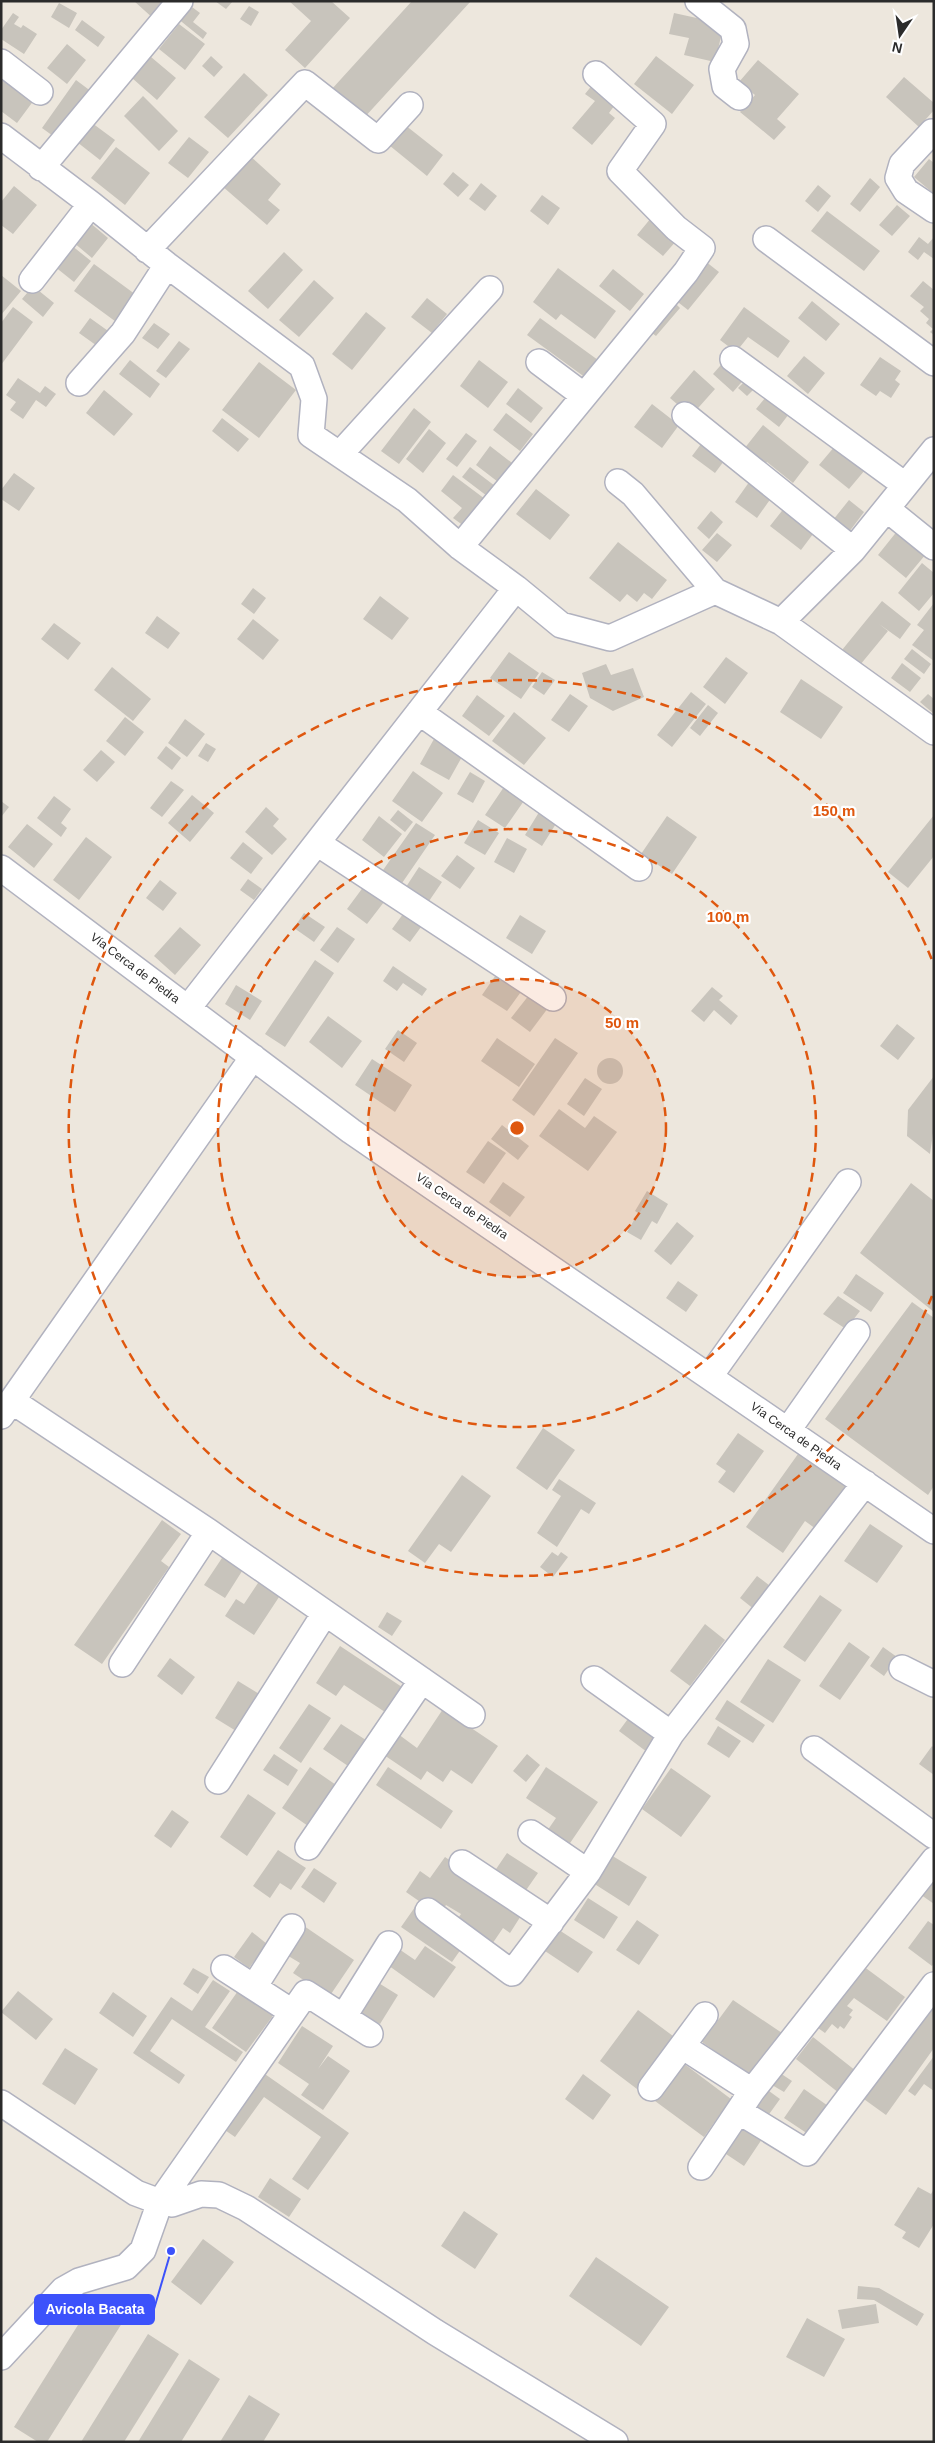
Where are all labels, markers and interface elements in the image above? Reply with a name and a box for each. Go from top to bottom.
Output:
north arrow [875,10,925,60]
text: N [890,39,904,57]
text: 150 m [813,802,855,819]
text: 100 m [707,908,749,925]
street label: Vía Cerca de Piedra [88,930,183,1006]
text: 50 m [605,1014,639,1031]
centre of rings [508,1119,526,1137]
street label: Vía Cerca de Piedra [413,1170,511,1242]
street label: Vía Cerca de Piedra [748,1399,845,1473]
callout: Avicola Bacata [35,2295,154,2324]
text: Avicola Bacata [45,2301,145,2317]

